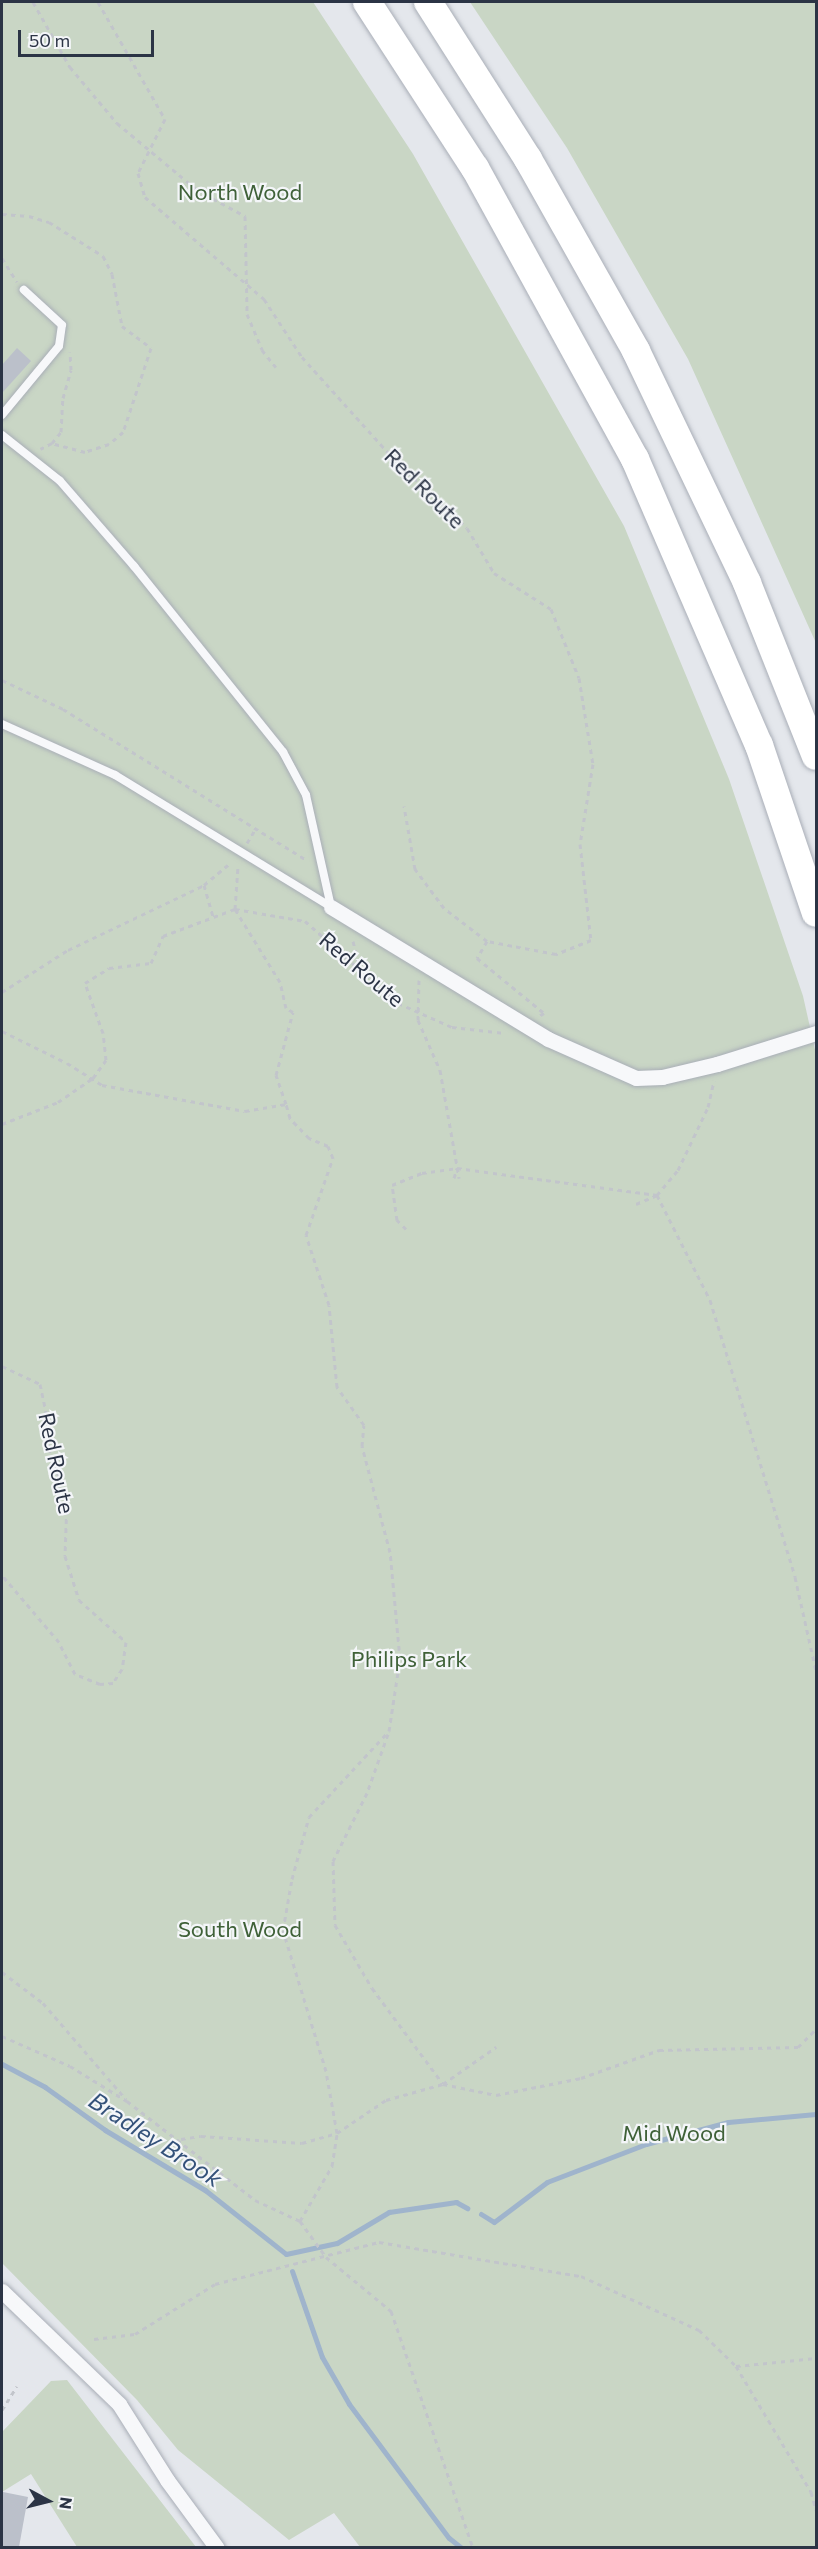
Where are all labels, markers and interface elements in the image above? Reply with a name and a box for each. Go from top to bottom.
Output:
scale bar [21,18,158,56]
text: 50 m [29,29,70,51]
park label: North Wood [178,179,302,205]
street label: Red Route [379,442,471,534]
street label: Red Route [314,926,410,1012]
street label: Red Route [33,1410,81,1516]
park label: Philips Park [351,1646,467,1672]
park label: South Wood [178,1916,302,1942]
water label: Bradley Brook [84,2085,228,2193]
park label: Mid Wood [622,2120,726,2146]
north arrow [18,2471,78,2531]
text: N [56,2496,77,2510]

